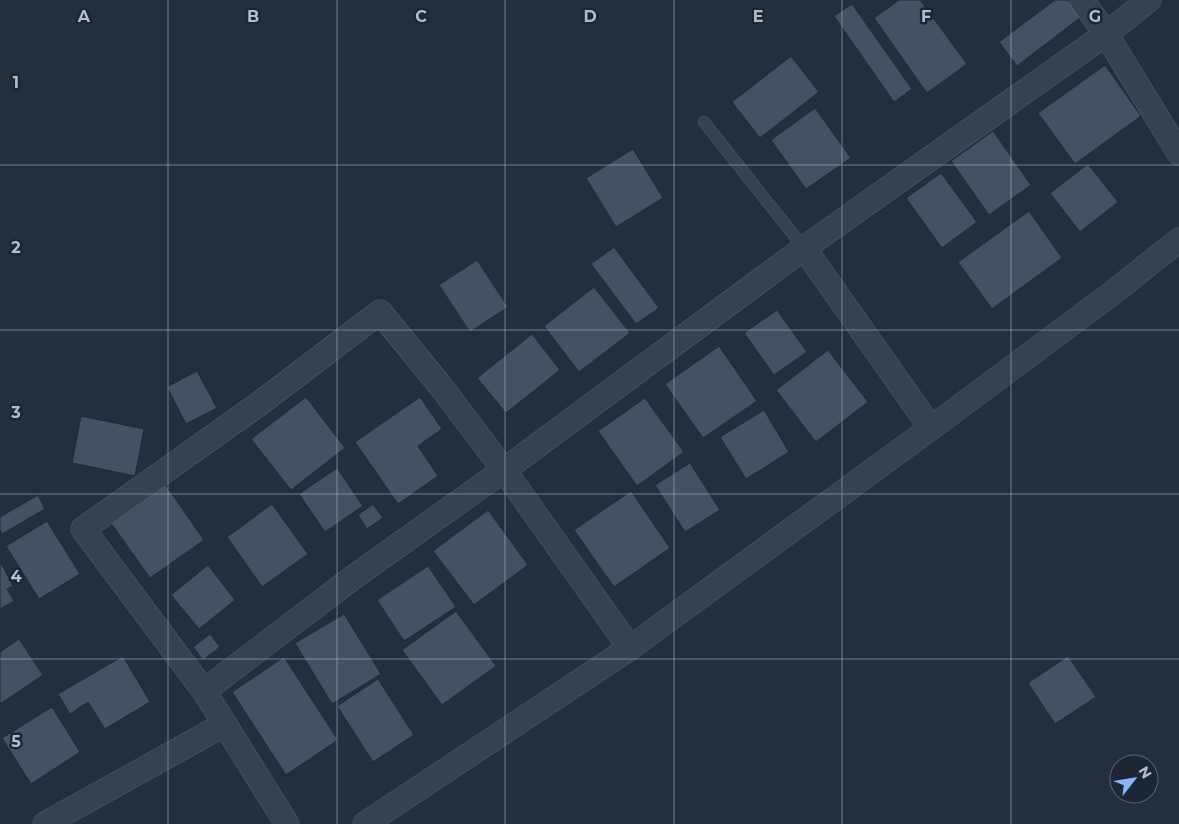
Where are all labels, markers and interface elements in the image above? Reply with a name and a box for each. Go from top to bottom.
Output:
text: A [77,7,91,26]
text: B [247,7,259,26]
text: C [415,7,427,26]
text: D [583,7,597,26]
text: E [753,7,763,26]
text: F [921,7,931,26]
text: G [1089,7,1101,26]
text: 1 [13,73,19,92]
text: 2 [11,238,21,257]
text: 3 [10,403,21,422]
text: 4 [10,567,22,586]
text: 5 [11,732,21,751]
north arrow [1109,754,1159,804]
text: N [1135,763,1156,782]

